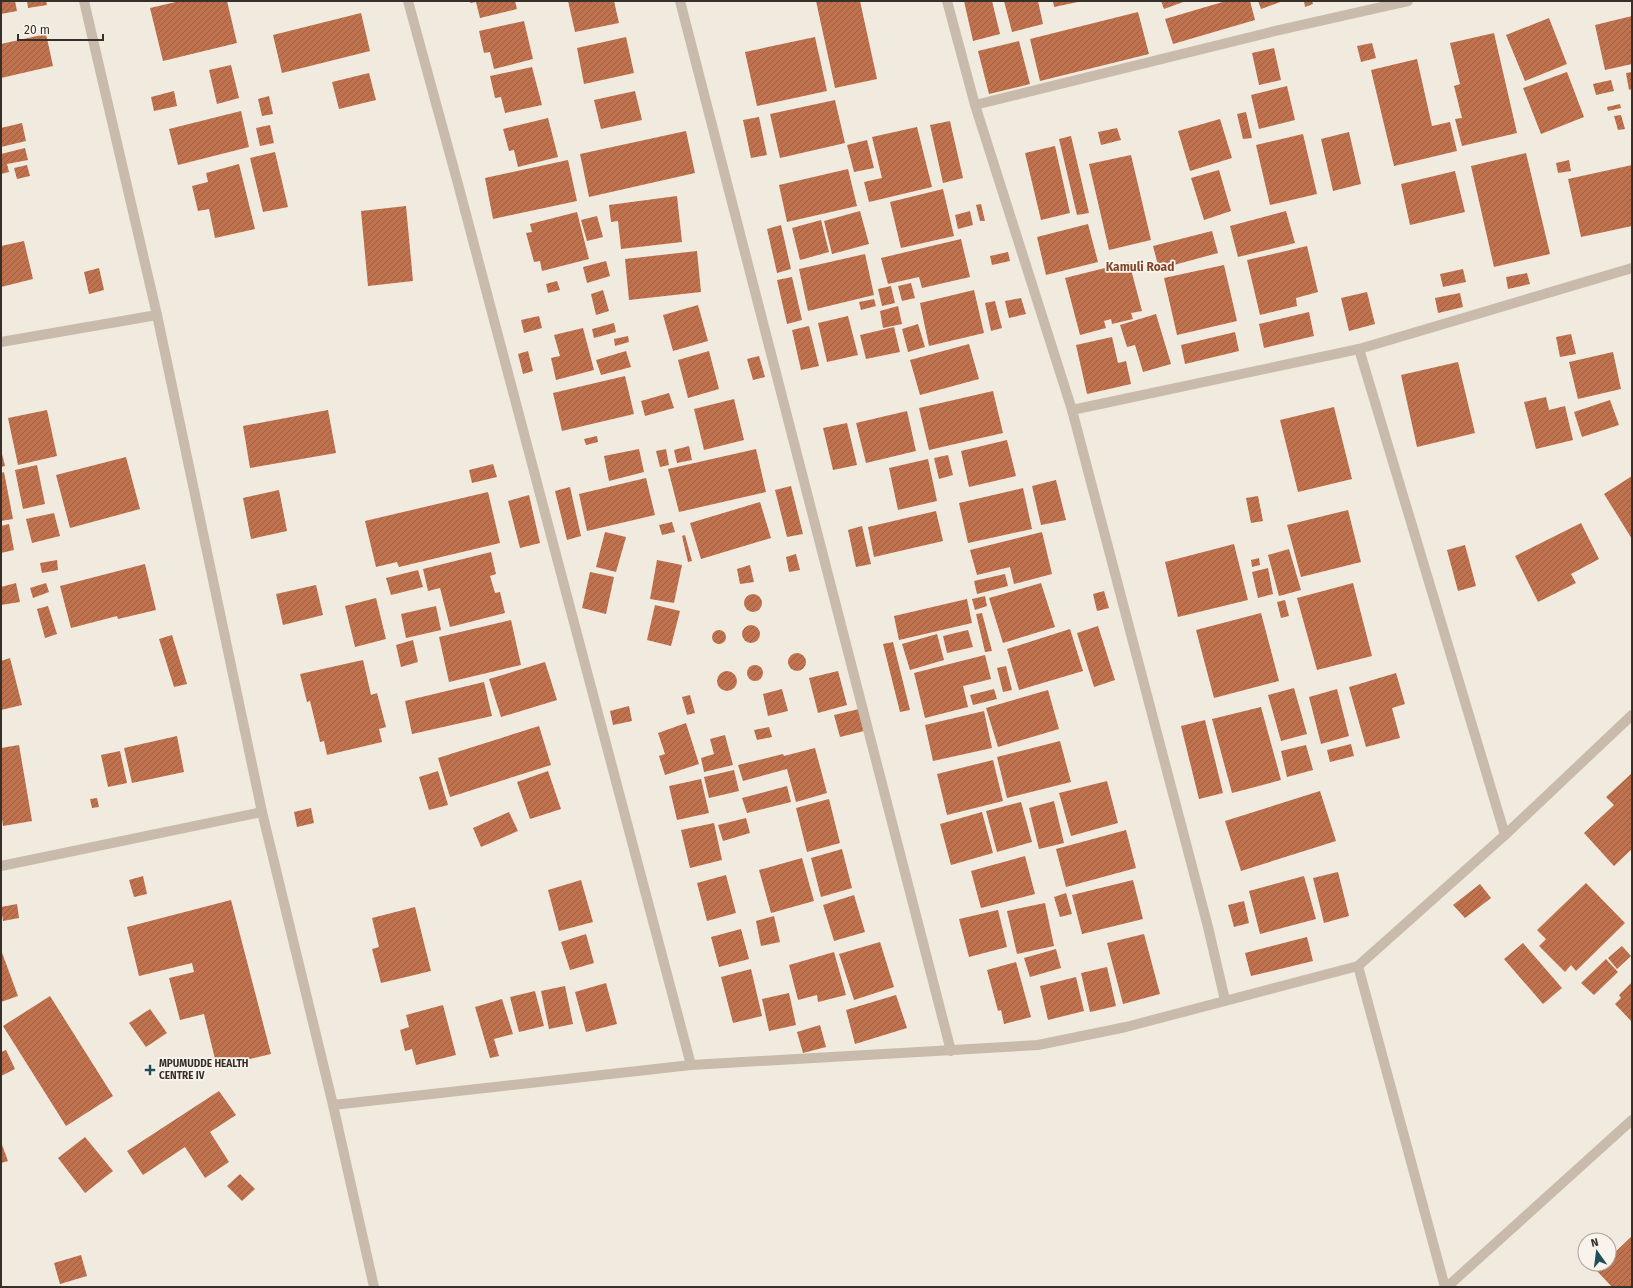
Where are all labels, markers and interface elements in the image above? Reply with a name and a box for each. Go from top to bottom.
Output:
scale bar [18,16,103,42]
text: 20 m [24,23,50,37]
district label: Kamuli Road [1106,260,1174,274]
place label: MPUMUDDE HEALTH CENTRE IV [159,1058,249,1082]
marker: MPUMUDDE HEALTH CENTRE IV [144,1064,156,1076]
north arrow [1577,1232,1617,1272]
text: N [1590,1236,1600,1250]

